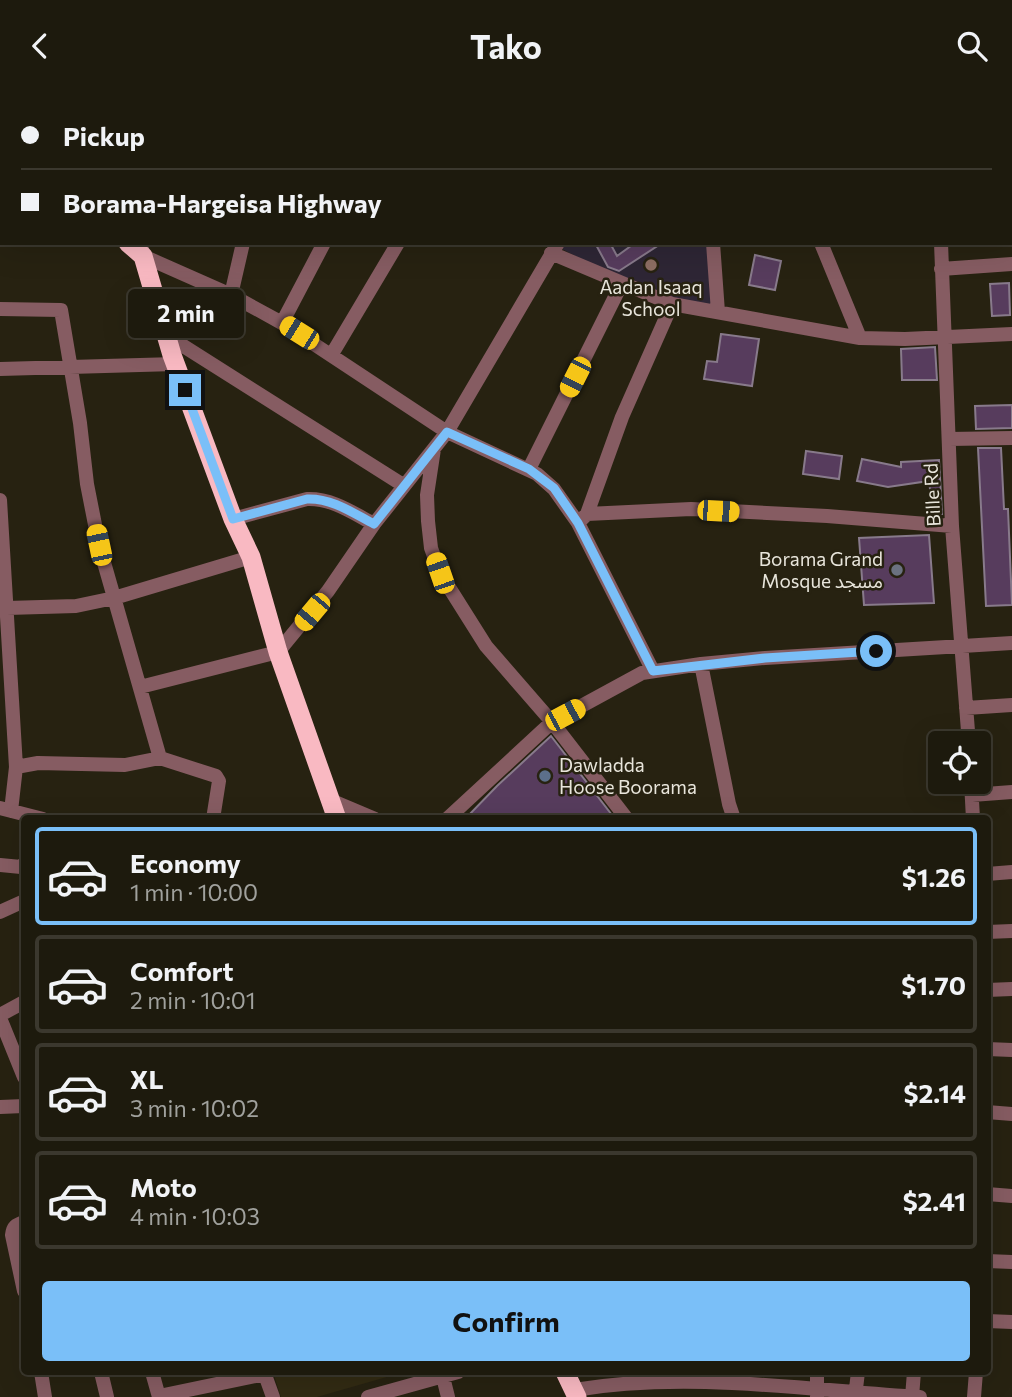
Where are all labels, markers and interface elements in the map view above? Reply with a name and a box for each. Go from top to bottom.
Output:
text: Tako [470,26,542,66]
icon: back [21,27,59,65]
icon: search [953,27,991,65]
text: Pickup [63,120,145,151]
text: Borama-Hargeisa Highway [63,187,382,218]
marker: Aadan Isaaq School [643,257,659,273]
place label: Aadan Isaaq School [599,275,703,320]
callout: 2 min [127,289,243,337]
text: 2 min [157,299,215,327]
car [276,313,323,353]
car [557,354,594,400]
route end [169,374,201,406]
street label: Bille Rd [918,463,945,527]
car [697,499,740,523]
car [85,522,114,568]
place label: Borama Grand Mosque مسجد [759,547,883,592]
car [424,550,457,596]
marker: Borama Grand Mosque مسجد [889,562,905,578]
car [291,589,334,635]
route start [860,635,892,667]
car [542,696,589,734]
map controls [928,731,991,794]
button: locate [928,731,991,794]
place label: Dawladda Hoose Boorama [559,753,697,798]
marker: Dawladda Hoose Boorama [537,768,553,784]
icon: car [46,845,109,908]
text: Economy [130,847,241,878]
text: $1.26 [902,861,966,892]
text: 1 min · 10:00 [130,878,258,906]
icon: car [46,953,109,1016]
text: Comfort [130,955,233,986]
text: $1.70 [901,969,966,1000]
text: 2 min · 10:01 [130,986,256,1014]
icon: car [46,1061,109,1124]
text: XL [130,1063,164,1094]
text: $2.14 [904,1077,966,1108]
text: 3 min · 10:02 [130,1094,259,1122]
icon: car [46,1169,109,1232]
text: Moto [130,1171,197,1202]
text: $2.41 [903,1185,966,1216]
text: 4 min · 10:03 [130,1202,260,1230]
button: Confirm [42,1281,970,1361]

